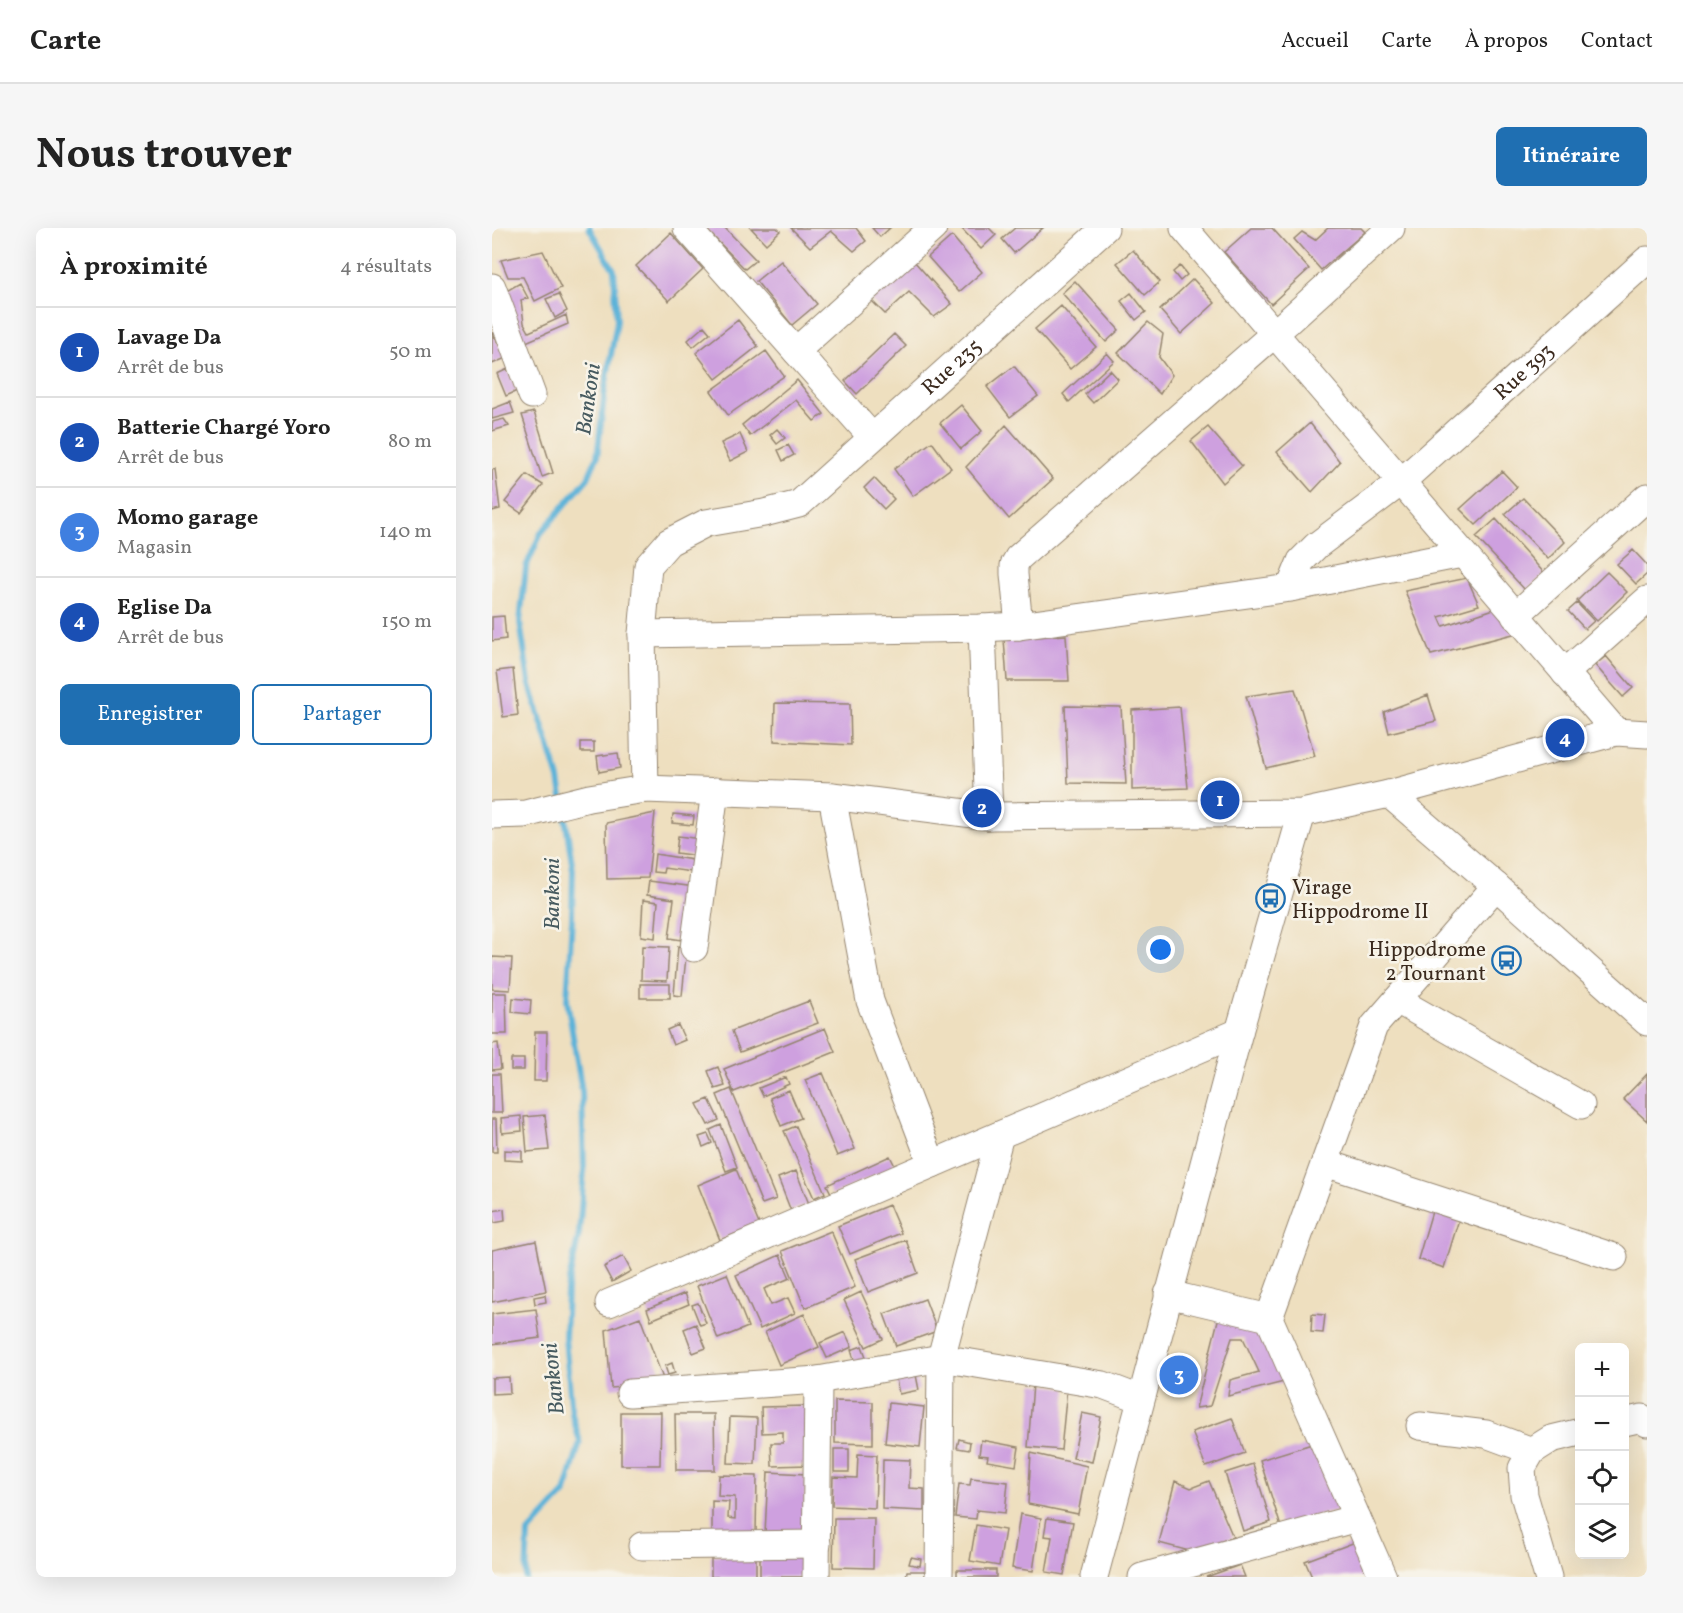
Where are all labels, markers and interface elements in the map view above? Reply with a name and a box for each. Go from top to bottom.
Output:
text: Carte [30,22,101,61]
text: Accueil [1281,27,1349,56]
text: Carte [1382,27,1432,56]
text: À propos [1465,27,1548,56]
text: Contact [1581,27,1653,56]
text: Nous trouver [36,127,292,186]
button: Itinéraire [1496,127,1647,186]
text: À proximité [60,249,208,285]
text: 4 résultats [340,253,432,281]
text: Lavage Da [117,323,222,354]
street label: Rue 235 [916,333,989,403]
text: 1 [75,338,84,366]
text: 50 m [389,338,432,366]
street label: Rue 393 [1488,338,1561,407]
text: Arrêt de bus [117,354,224,382]
water label: Bankoni [569,361,610,437]
text: Batterie Chargé Yoro [117,413,331,444]
text: 2 [74,428,85,456]
text: 80 m [388,428,432,456]
text: Arrêt de bus [117,444,224,472]
text: Momo garage [117,503,258,534]
text: 3 [74,518,85,546]
text: 140 m [379,518,432,546]
text: Magasin [117,534,192,562]
text: Eglise Da [117,593,212,624]
text: 4 [73,608,86,636]
text: 150 m [381,608,432,636]
text: Arrêt de bus [117,624,224,652]
button: Enregistrer [60,684,240,745]
button: Partager [252,684,432,745]
pin: 4 [1546,716,1584,760]
pin: 1 [1200,778,1240,822]
pin: 2 [962,786,1002,830]
water label: Bankoni [538,857,569,930]
place label: Virage Hippodrome II [1292,874,1429,927]
bus stop icon: Virage Hippodrome II [1255,883,1287,915]
your location [1146,935,1175,964]
place label: Hippodrome 2 Tournant [1368,936,1486,989]
bus stop icon: Hippodrome 2 Tournant [1491,945,1523,977]
water label: Bankoni [535,1341,574,1416]
map controls [1575,1343,1629,1559]
button: + [1575,1343,1629,1397]
pin: 3 [1160,1352,1198,1398]
button: − [1575,1397,1629,1451]
button: locate [1575,1451,1629,1505]
button: layers [1575,1505,1629,1559]

